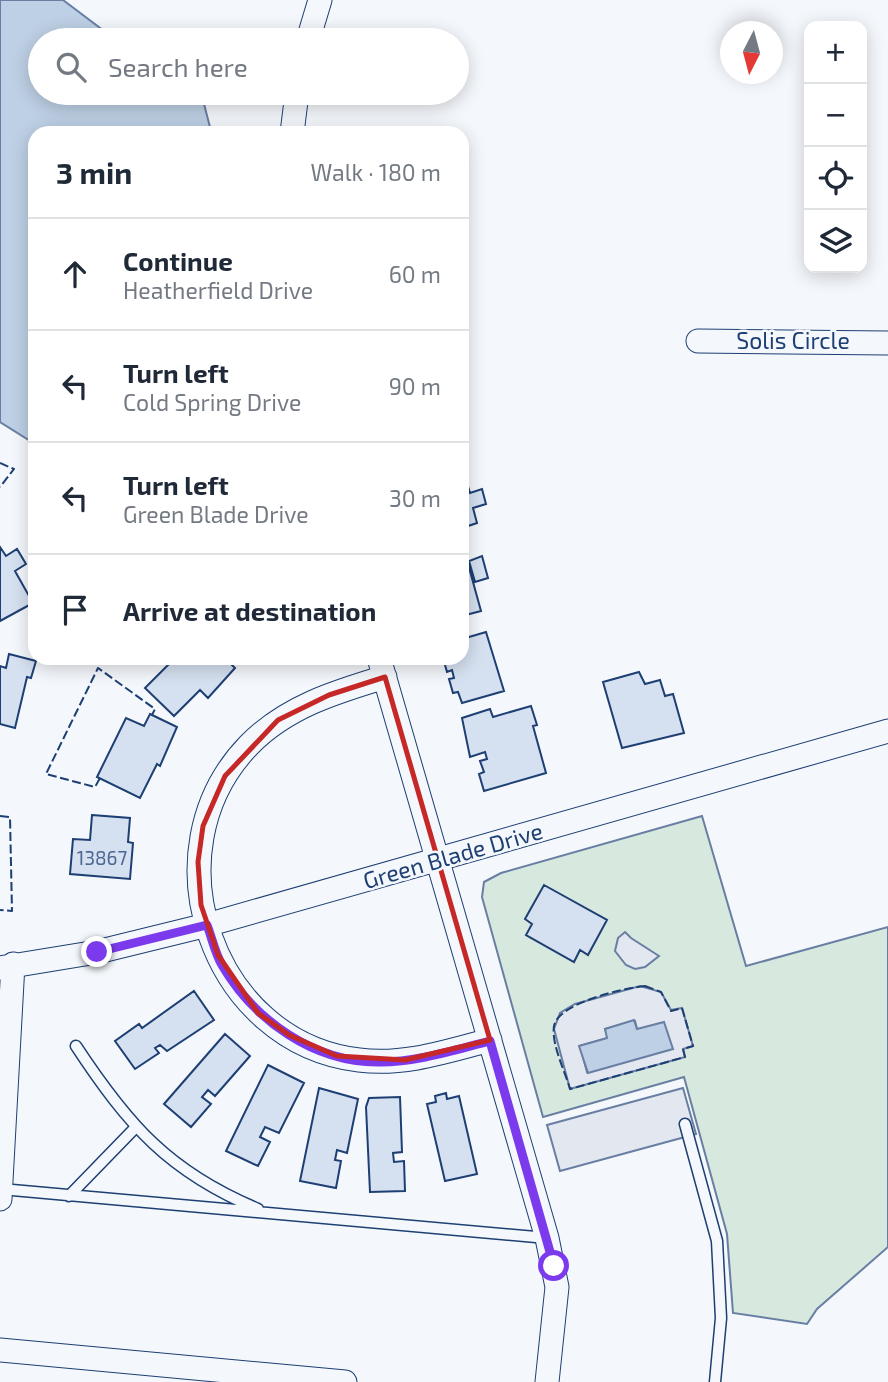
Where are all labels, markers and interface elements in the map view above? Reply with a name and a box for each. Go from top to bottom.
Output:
north arrow [720,21,783,84]
map controls [804,21,867,273]
button: + [804,21,867,84]
search box [28,28,469,105]
icon: search [52,48,90,86]
text: Search here [108,51,248,82]
button: − [804,84,867,147]
button: locate [804,147,867,210]
text: 3 min [56,154,132,190]
text: Walk · 180 m [311,158,441,186]
button: layers [804,210,867,273]
text: Continue [123,245,233,276]
icon: ahead [56,255,94,293]
text: 60 m [389,260,441,288]
text: Heatherfield Drive [123,276,313,304]
street label: Solis Circle [736,326,850,354]
text: Turn left [123,357,229,388]
icon: left [56,367,94,405]
text: 90 m [389,372,441,400]
text: Cold Spring Drive [123,388,301,416]
text: Turn left [123,469,229,500]
icon: left [56,479,94,517]
text: 30 m [389,484,441,512]
text: Green Blade Drive [123,500,309,528]
icon: arrive [56,591,94,629]
text: Arrive at destination [123,595,376,626]
street label: Green Blade Drive [360,816,546,894]
house number: 13867 [77,846,127,869]
route end [81,936,112,967]
route start [538,1250,569,1281]

